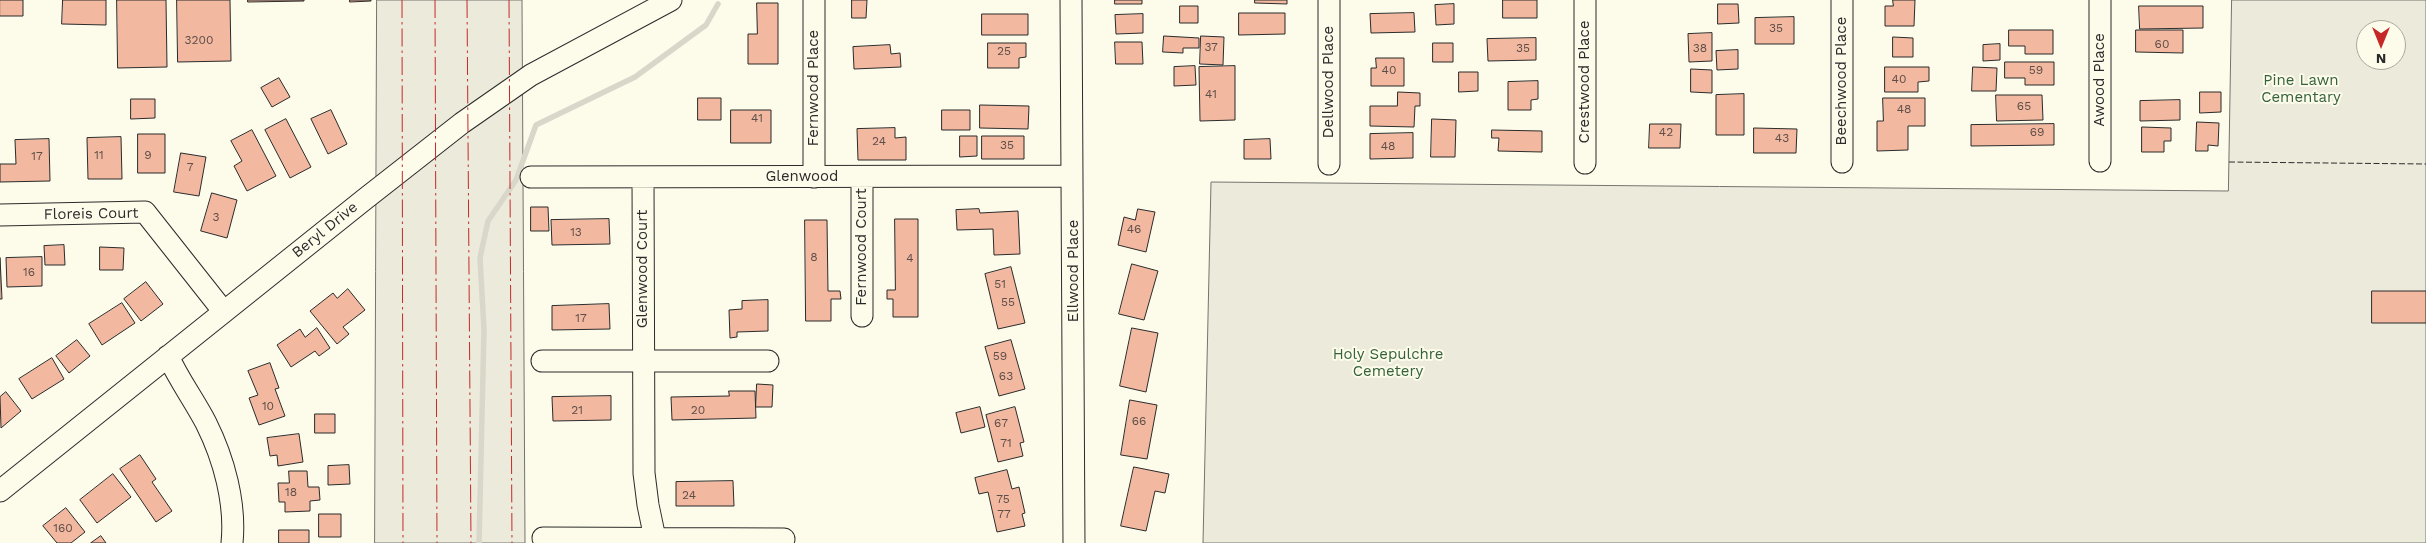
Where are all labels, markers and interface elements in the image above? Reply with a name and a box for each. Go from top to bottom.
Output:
street label: Beechwood Place [1833,17,1851,145]
street label: Crestwood Place [1576,20,1594,144]
north arrow [2356,20,2406,70]
house number: 35 [1769,21,1783,35]
street label: Dellwood Place [1320,26,1338,138]
street label: Fernwood Place [805,30,823,146]
house number: 3200 [185,33,213,47]
street label: Awood Place [2091,33,2109,127]
house number: 60 [2155,37,2169,51]
house number: 37 [1204,40,1218,54]
house number: 35 [1516,41,1530,55]
house number: 38 [1693,41,1707,55]
house number: 25 [997,44,1011,58]
text: N [2376,51,2386,67]
house number: 40 [1382,63,1396,77]
house number: 59 [2029,63,2043,77]
house number: 40 [1892,72,1906,86]
park label: Pine Lawn Cementary [2261,72,2341,107]
house number: 41 [1205,87,1217,101]
house number: 65 [2017,99,2031,113]
house number: 48 [1897,102,1911,116]
house number: 41 [751,111,763,125]
house number: 42 [1659,125,1673,139]
house number: 69 [2030,125,2044,139]
house number: 43 [1775,131,1789,145]
house number: 24 [872,134,886,148]
house number: 35 [1000,138,1014,152]
house number: 48 [1381,139,1395,153]
house number: 11 [94,148,104,162]
house number: 9 [144,148,152,162]
house number: 17 [31,149,43,163]
house number: 7 [187,160,193,174]
street label: Glenwood [766,168,838,186]
street label: Fernwood Court [853,188,871,306]
street label: Beryl Drive [289,198,361,262]
street label: Floreis Court [43,204,139,224]
house number: 3 [213,210,219,224]
street label: Glenwood Court [634,210,652,328]
street label: Ellwood Place [1065,220,1083,322]
house number: 46 [1127,222,1141,236]
house number: 13 [570,225,582,239]
house number: 8 [810,250,818,264]
house number: 4 [906,251,914,265]
house number: 16 [23,265,35,279]
house number: 51 [994,277,1006,291]
house number: 55 [1001,295,1015,309]
house number: 17 [575,311,587,325]
park label: Holy Sepulchre Cemetery [1333,346,1443,381]
house number: 59 [993,349,1007,363]
house number: 63 [999,369,1013,383]
house number: 10 [262,399,274,413]
house number: 21 [571,403,583,417]
house number: 20 [691,403,705,417]
house number: 66 [1132,414,1146,428]
house number: 67 [994,416,1008,430]
house number: 71 [1000,436,1012,450]
house number: 18 [285,485,297,499]
house number: 24 [682,488,696,502]
house number: 75 [996,492,1010,506]
house number: 77 [997,507,1011,521]
house number: 160 [53,521,73,535]

